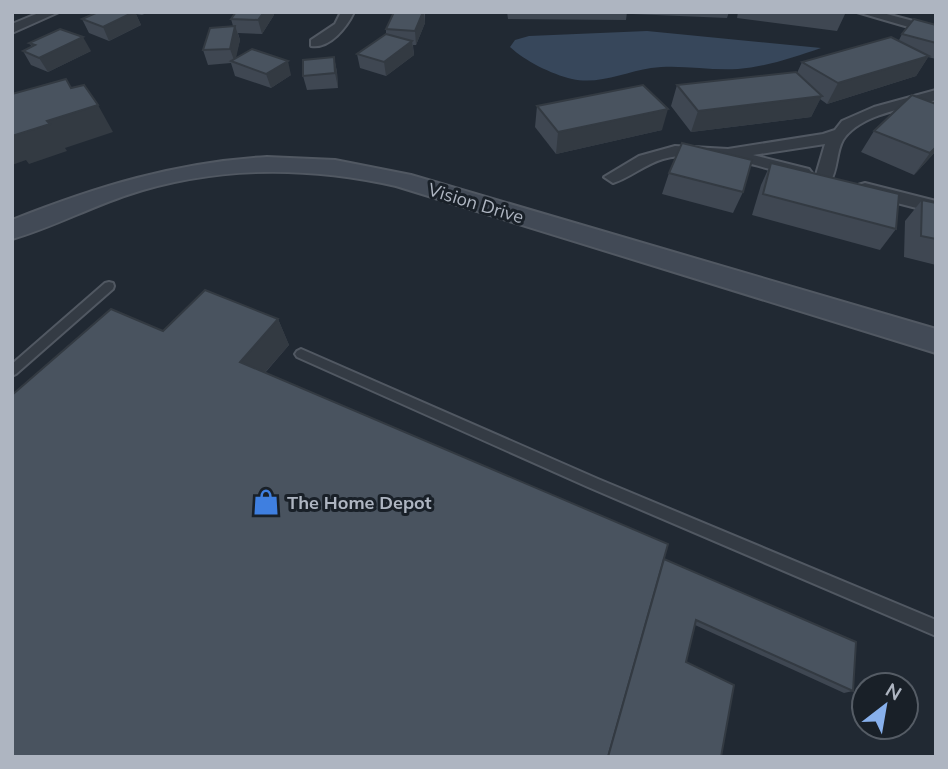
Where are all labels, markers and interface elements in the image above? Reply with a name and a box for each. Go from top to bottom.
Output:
street label: Vision Drive [425,178,527,228]
shop icon: The Home Depot [251,487,281,517]
place label: The Home Depot [287,491,432,514]
north arrow [850,671,920,741]
text: N [881,677,906,705]

